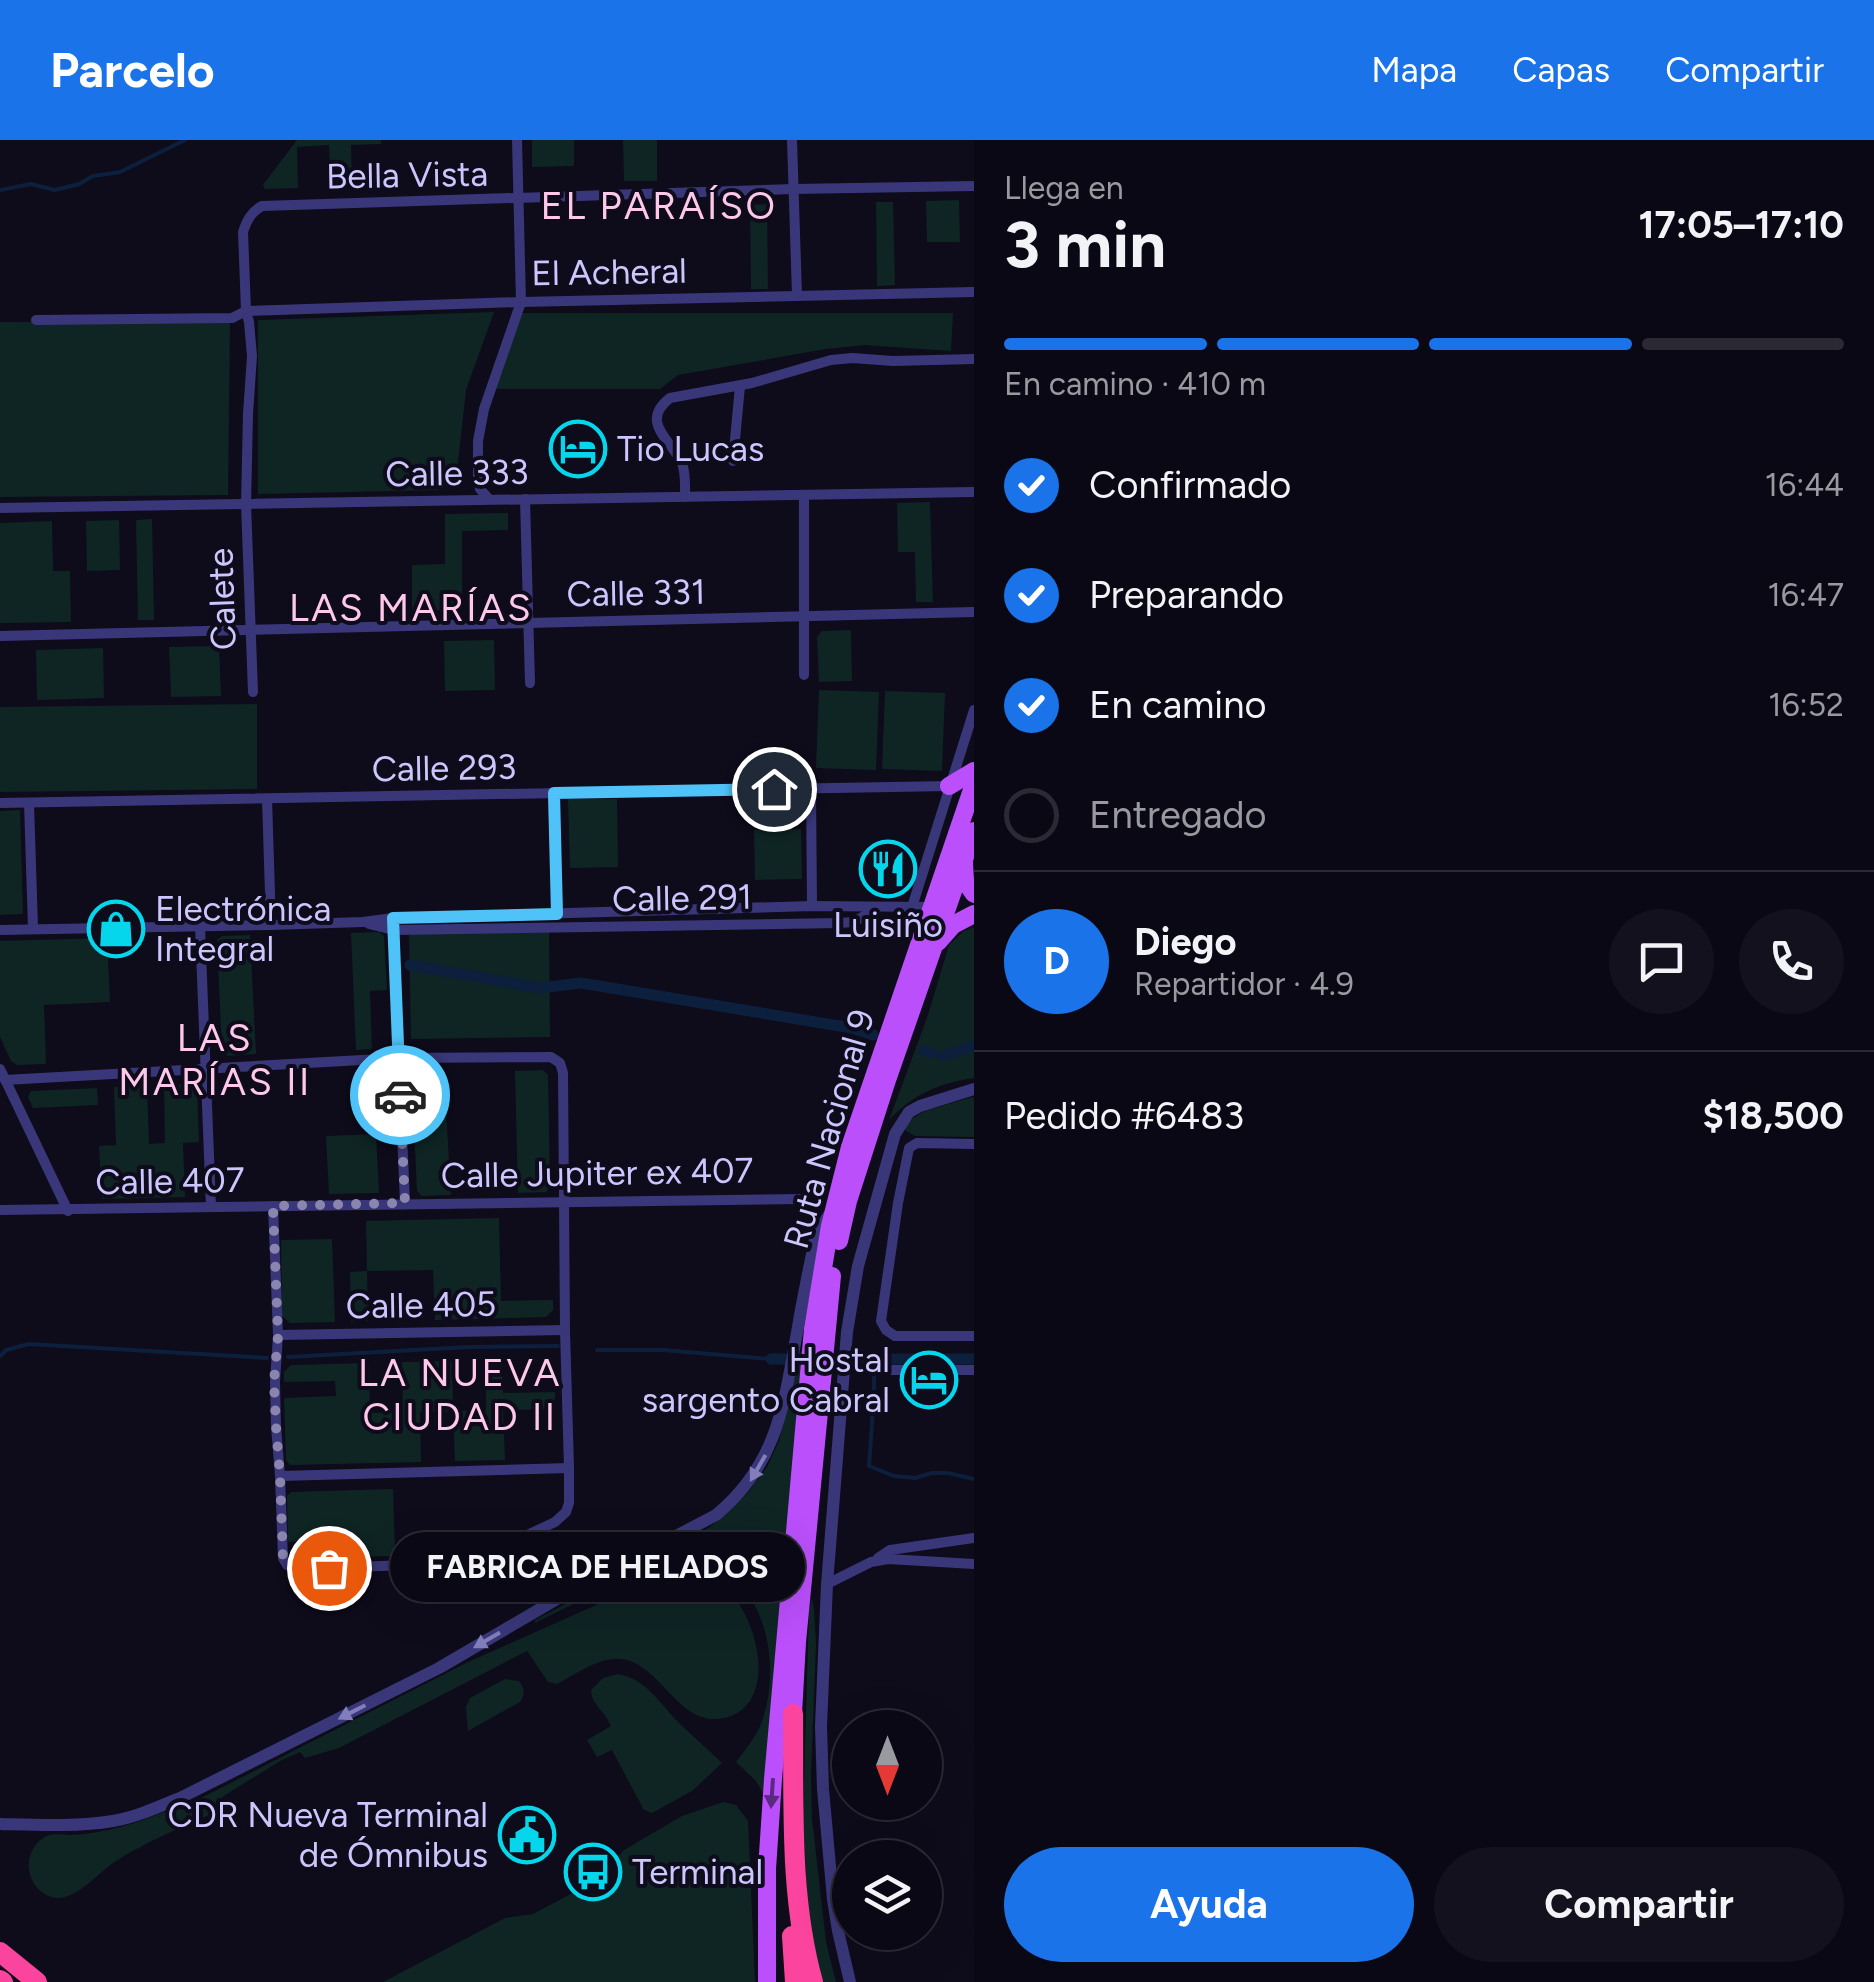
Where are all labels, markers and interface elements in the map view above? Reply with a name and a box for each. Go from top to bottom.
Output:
text: Parcelo [50,41,215,99]
text: Mapa [1371,49,1457,91]
text: Capas [1512,49,1610,91]
text: Compartir [1665,49,1824,91]
street label: Bella Vista [326,153,488,197]
text: Llega en [1004,169,1124,207]
district label: EL PARAÍSO [540,183,778,229]
text: 17:05–17:10 [1639,202,1844,248]
text: 3 min [1004,205,1166,283]
street label: El Acheral [531,250,687,294]
text: En camino · 410 m [1004,365,1266,403]
hotel icon: Tio Lucas [548,419,608,479]
place label: Tio Lucas [617,428,764,470]
street label: Calle 333 [385,451,529,495]
icon: check [1004,458,1059,513]
text: Confirmado [1089,462,1291,508]
text: 16:44 [1765,466,1844,504]
street label: Calete [199,547,245,651]
icon: check [1004,568,1059,623]
street label: Calle 331 [566,571,706,615]
text: Preparando [1089,572,1284,618]
text: 16:47 [1768,576,1844,614]
district label: LAS MARÍAS [289,585,533,631]
icon: check [1004,678,1059,733]
text: En camino [1089,682,1266,728]
text: 16:52 [1768,686,1844,724]
street label: Calle 293 [371,746,517,790]
pin [732,747,817,832]
icon: home [747,762,802,817]
text: Entregado [1089,792,1267,838]
restaurant icon: Luisiño [858,839,918,899]
street label: Calle 291 [612,876,752,920]
place label: Electrónica Integral [155,888,331,970]
shop icon: Electrónica Integral [86,899,146,959]
place label: Luisiño [833,904,943,946]
button: chat [1609,909,1714,1014]
button: phone [1739,909,1844,1014]
text: Diego [1134,919,1237,965]
text: D [1043,938,1070,984]
text: Repartidor · 4.9 [1134,965,1354,1003]
street label: Ruta Nacional 9 [775,1005,883,1253]
district label: LAS MARÍAS II [118,1015,312,1105]
courier [350,1045,450,1145]
icon: car [373,1068,428,1123]
text: Pedido #6483 [1004,1093,1244,1139]
text: $18,500 [1703,1093,1844,1139]
street label: Calle Jupiter ex 407 [440,1149,754,1197]
street label: Calle 407 [95,1159,245,1203]
street label: Calle 405 [345,1283,497,1327]
place label: Hostal sargento Cabral [642,1339,890,1421]
district label: LA NUEVA CIUDAD II [358,1350,562,1440]
hotel icon: Hostal sargento Cabral [899,1350,959,1410]
one-way arrow [750,1453,767,1482]
pin [287,1526,372,1611]
callout: FABRICA DE HELADOS [389,1533,804,1603]
icon: bag [302,1541,357,1596]
text: FABRICA DE HELADOS [426,1548,769,1586]
one-way arrow [473,1631,501,1648]
one-way arrow [337,1703,366,1720]
north arrow [832,1710,942,1820]
map controls [832,1710,942,1950]
one-way arrow [764,1777,780,1809]
place label: CDR Nueva Terminal de Ómnibus [167,1794,488,1876]
public building icon: CDR Nueva Terminal de Ómnibus [497,1805,557,1865]
button: layers [832,1840,942,1950]
bus stop icon: Terminal [563,1842,623,1902]
button: Ayuda [1004,1847,1414,1962]
button: Compartir [1434,1847,1844,1962]
place label: Terminal [632,1851,763,1893]

